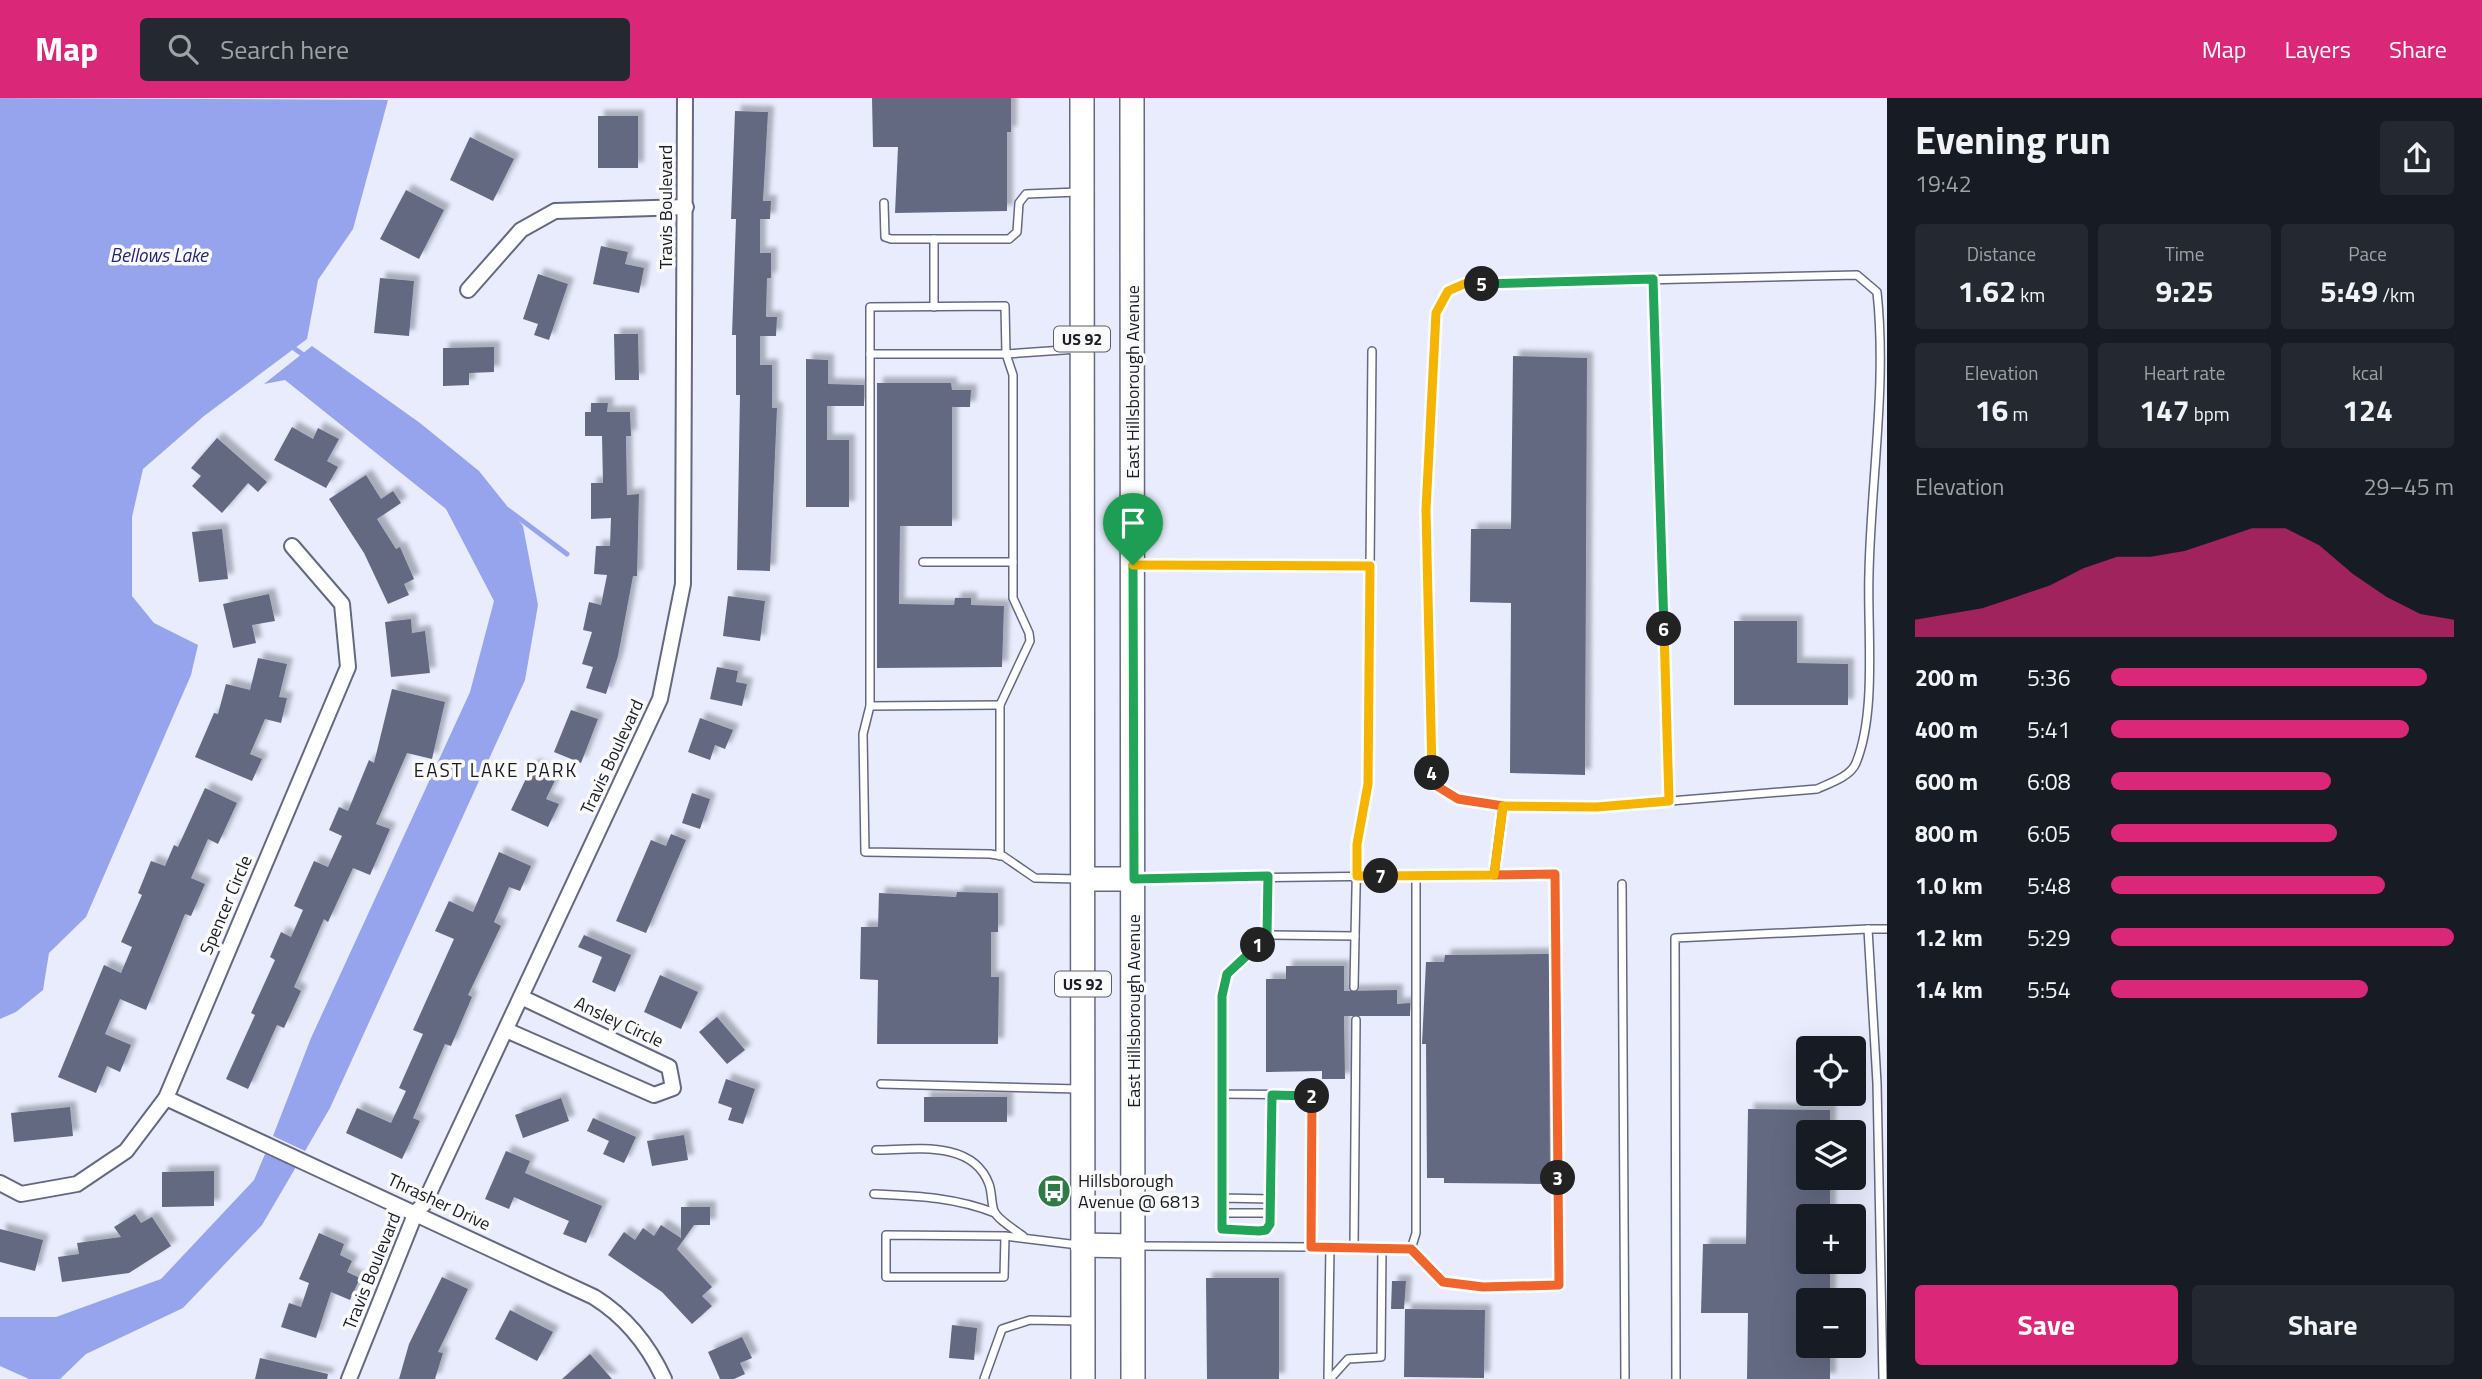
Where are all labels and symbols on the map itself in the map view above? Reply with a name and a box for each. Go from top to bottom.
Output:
street label: Travis Boulevard [652,145,679,269]
water label: Bellows Lake [110,240,209,269]
pin: 5 [1464,266,1500,302]
street label: East Hillsborough Avenue [1119,285,1146,479]
road number: US 92 [1054,327,1110,352]
pin [1103,493,1163,565]
pin: 6 [1646,612,1682,646]
street label: Travis Boulevard [573,695,650,819]
district label: EAST LAKE PARK [414,755,578,784]
pin: 4 [1414,756,1450,790]
street label: Spencer Circle [192,851,259,959]
pin: 7 [1364,858,1398,894]
street label: East Hillsborough Avenue [1120,914,1147,1108]
pin: 1 [1240,928,1276,962]
road number: US 92 [1055,972,1111,996]
street label: Ansley Circle [570,989,668,1054]
pin: 2 [1294,1079,1330,1114]
pin: 3 [1540,1160,1576,1196]
street label: Thrasher Drive [383,1166,495,1237]
place label: Hillsborough Avenue @ 6813 [1078,1167,1200,1215]
bus stop icon: Hillsborough Avenue @ 6813 [1035,1172,1073,1210]
street label: Travis Boulevard [336,1208,407,1334]

